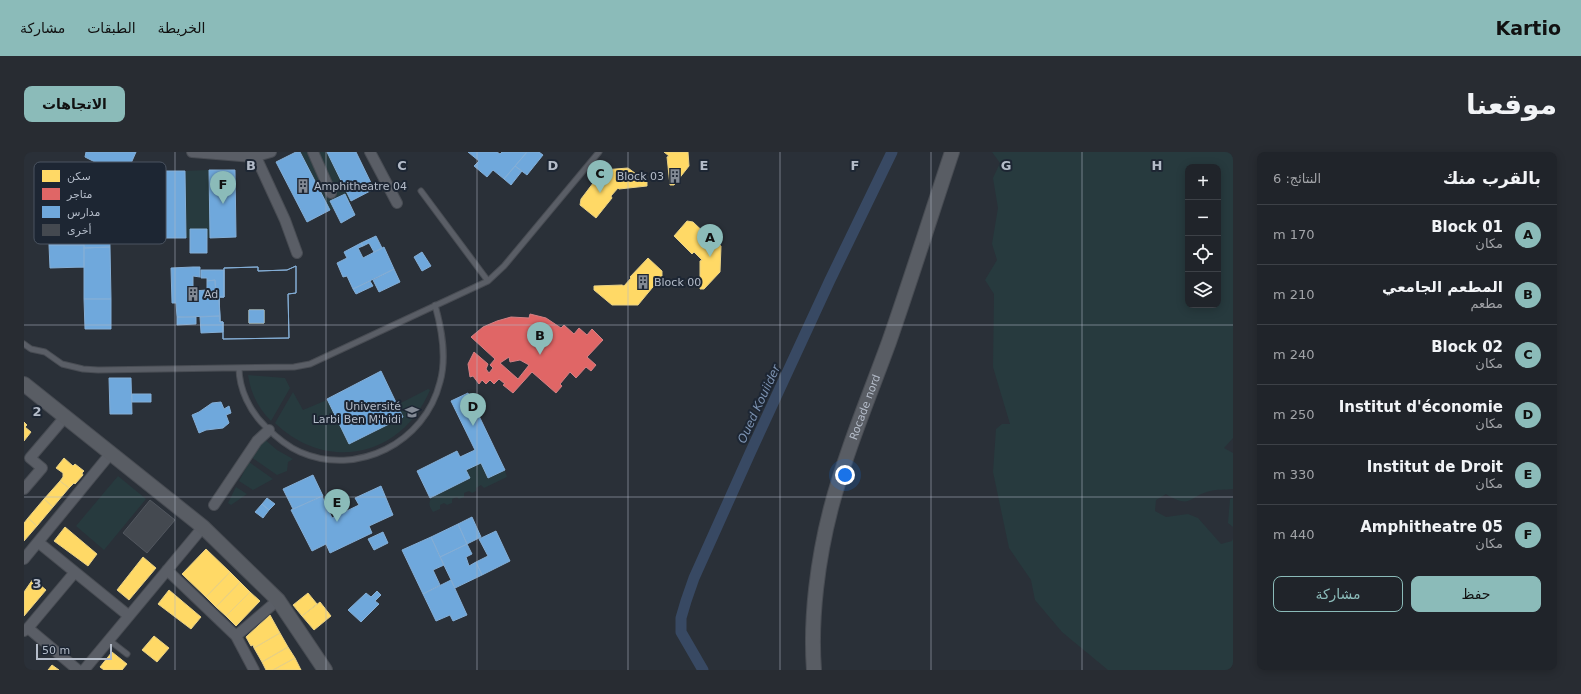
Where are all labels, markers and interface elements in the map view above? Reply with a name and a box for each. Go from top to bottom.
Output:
text: Kartio [1495,17,1561,39]
text: مشاركة [20,20,65,36]
text: الطبقات [87,20,136,36]
text: الخريطة [158,20,205,36]
button: الاتجاهات [24,86,125,122]
text: موقعنا [1466,88,1557,121]
text: B [246,158,256,173]
text: C [397,158,407,173]
text: D [548,158,559,173]
text: E [700,158,708,173]
text: F [851,158,859,173]
text: G [1001,158,1011,173]
text: H [1152,158,1162,173]
pin: C [587,160,613,193]
legend [34,162,166,244]
map controls [1185,164,1221,308]
button: + [1185,164,1221,200]
building icon: Block 03 [667,168,683,184]
text: بالقرب منك [1443,168,1541,188]
text: سكن [67,170,91,183]
place label: Block 03 [617,170,664,183]
pin: F [210,171,236,204]
text: النتائج: 6 [1273,171,1321,186]
building icon: Amphitheatre 04 [295,178,311,194]
place label: Amphitheatre 04 [314,180,407,193]
text: متاجر [66,188,93,201]
button: − [1185,200,1221,236]
text: مدارس [67,206,101,219]
text: Block 01 [1431,218,1503,236]
text: أخرى [67,223,92,237]
pin: A [697,224,723,257]
text: 170 m [1273,227,1315,242]
text: A [1523,227,1533,242]
button: locate [1185,236,1221,272]
text: مكان [1475,236,1503,251]
button: layers [1185,272,1221,308]
building icon: Block 00 [635,274,651,290]
place label: Block 00 [654,276,701,289]
text: المطعم الجامعي [1382,278,1503,296]
building icon: Ad [185,286,201,302]
text: 210 m [1273,287,1315,302]
text: B [1523,287,1533,302]
place label: Ad [204,288,218,301]
text: مطعم [1470,296,1503,311]
pin: B [527,322,553,355]
text: Block 02 [1431,338,1503,356]
text: 240 m [1273,347,1315,362]
text: C [1523,347,1533,362]
text: مكان [1475,356,1503,371]
water label: Oued Kouiider [735,362,784,445]
street label: Rocade nord [847,372,883,442]
pin: D [460,393,486,426]
text: Institut d'économie [1339,398,1503,416]
place label: Université Larbi Ben M'hidi [313,400,401,426]
text: 2 [32,404,42,419]
school or university icon: Université Larbi Ben M'hidi [404,404,420,420]
text: 250 m [1273,407,1315,422]
text: D [1523,407,1533,422]
text: مكان [1475,416,1503,431]
text: Institut de Droit [1367,458,1503,476]
your location [835,465,855,485]
text: 330 m [1273,467,1315,482]
text: E [1524,467,1532,482]
text: مكان [1475,476,1503,491]
pin: E [324,489,350,522]
text: Amphitheatre 05 [1360,518,1503,536]
text: 440 m [1273,527,1315,542]
text: F [1524,527,1532,542]
text: مكان [1475,536,1503,551]
text: 3 [32,576,42,591]
button: مشاركة [1273,576,1403,612]
button: حفظ [1411,576,1541,612]
scale bar [36,642,112,661]
text: 50 m [42,644,70,657]

